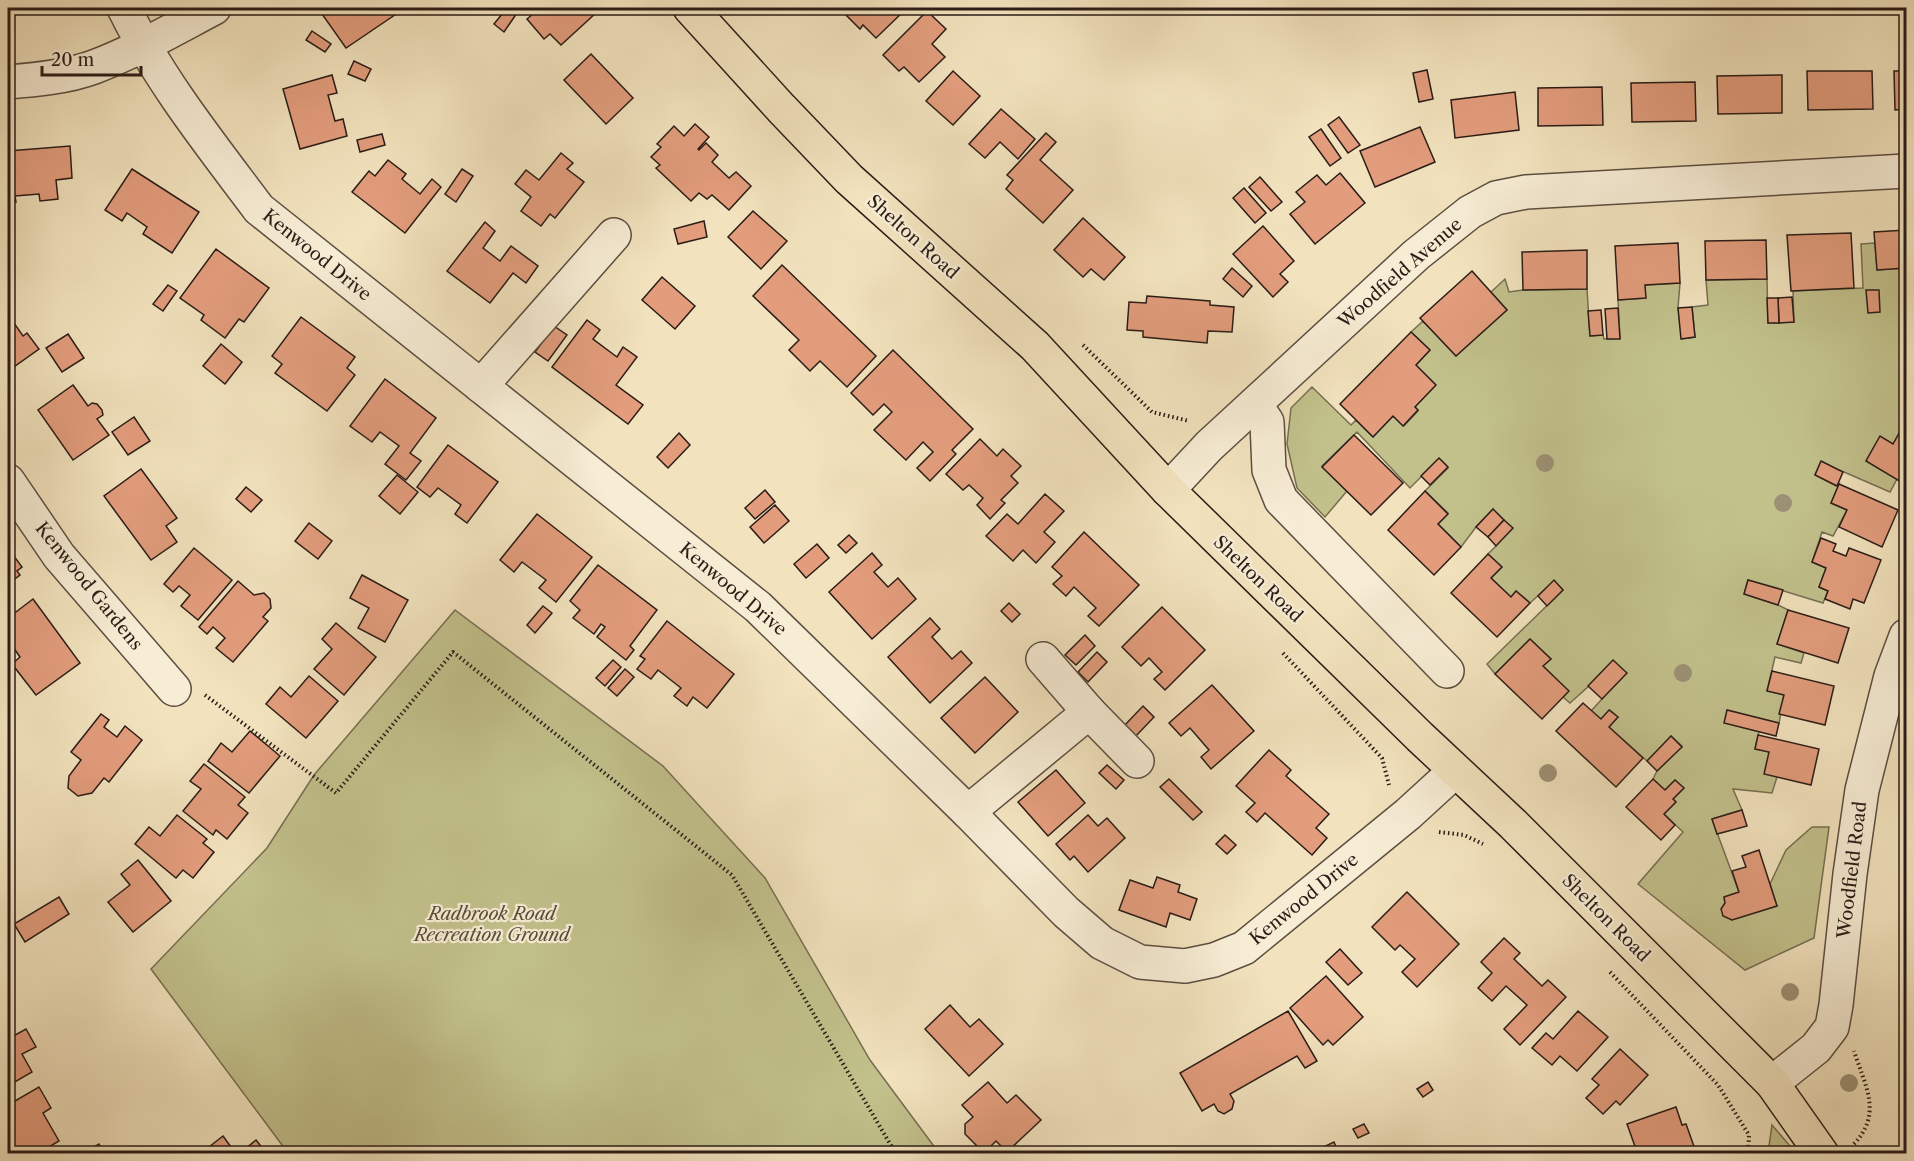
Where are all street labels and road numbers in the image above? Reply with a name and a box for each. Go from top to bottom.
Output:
street label: Shelton Road [863,190,963,284]
street label: Kenwood Drive [258,204,376,306]
street label: Woodfield Avenue [1333,213,1466,333]
street label: Kenwood Gardens [31,518,147,654]
street label: Shelton Road [1209,531,1307,627]
street label: Kenwood Drive [675,538,791,640]
street label: Woodfield Road [1833,800,1871,941]
street label: Kenwood Drive [1245,848,1363,950]
street label: Shelton Road [1557,869,1655,967]

